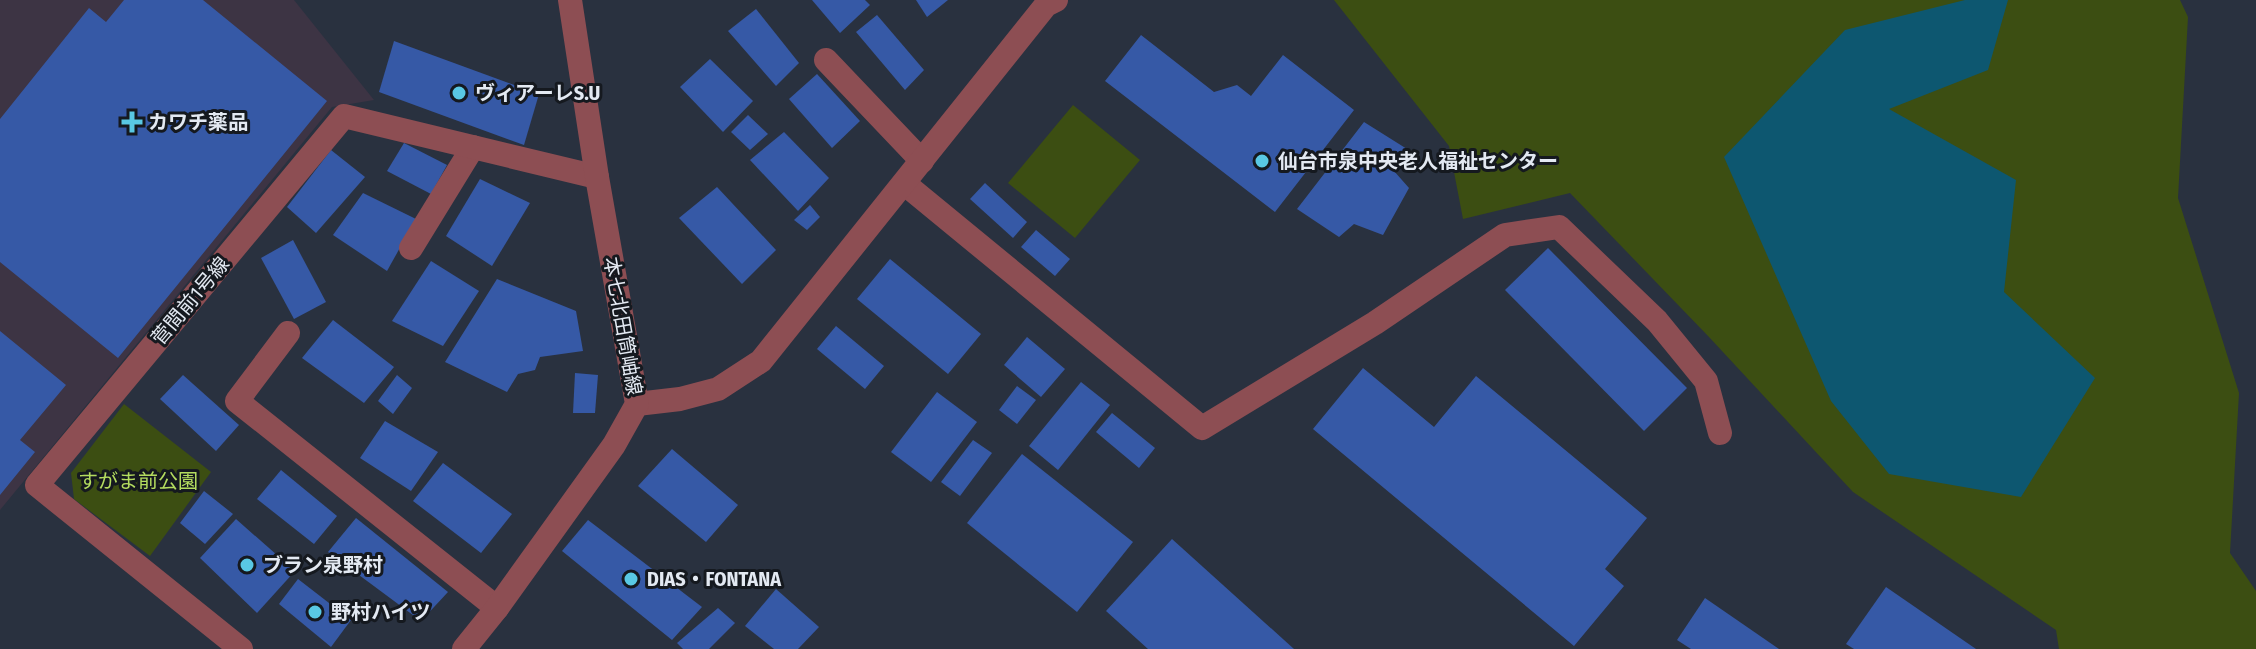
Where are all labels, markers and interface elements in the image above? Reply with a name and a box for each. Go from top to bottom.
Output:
place label: ヴィアーレS.U [475,81,600,105]
marker: ヴィアーレS.U [450,84,468,102]
place label: カワチ薬品 [148,110,248,134]
marker: カワチ薬品 [123,113,141,131]
place label: 仙台市泉中央老人福祉センター [1278,149,1558,173]
marker: 仙台市泉中央老人福祉センター [1253,152,1271,170]
street label: 菅間前1号線 [146,252,234,350]
street label: 本七北田筒岫線 [599,255,647,397]
park label: すがま前公園 [78,469,198,493]
place label: ブラン泉野村 [263,553,383,577]
marker: ブラン泉野村 [238,556,256,574]
place label: DIAS・FONTANA [647,567,782,591]
marker: DIAS・FONTANA [622,570,640,588]
place label: 野村ハイツ [331,600,431,624]
marker: 野村ハイツ [306,603,324,621]

